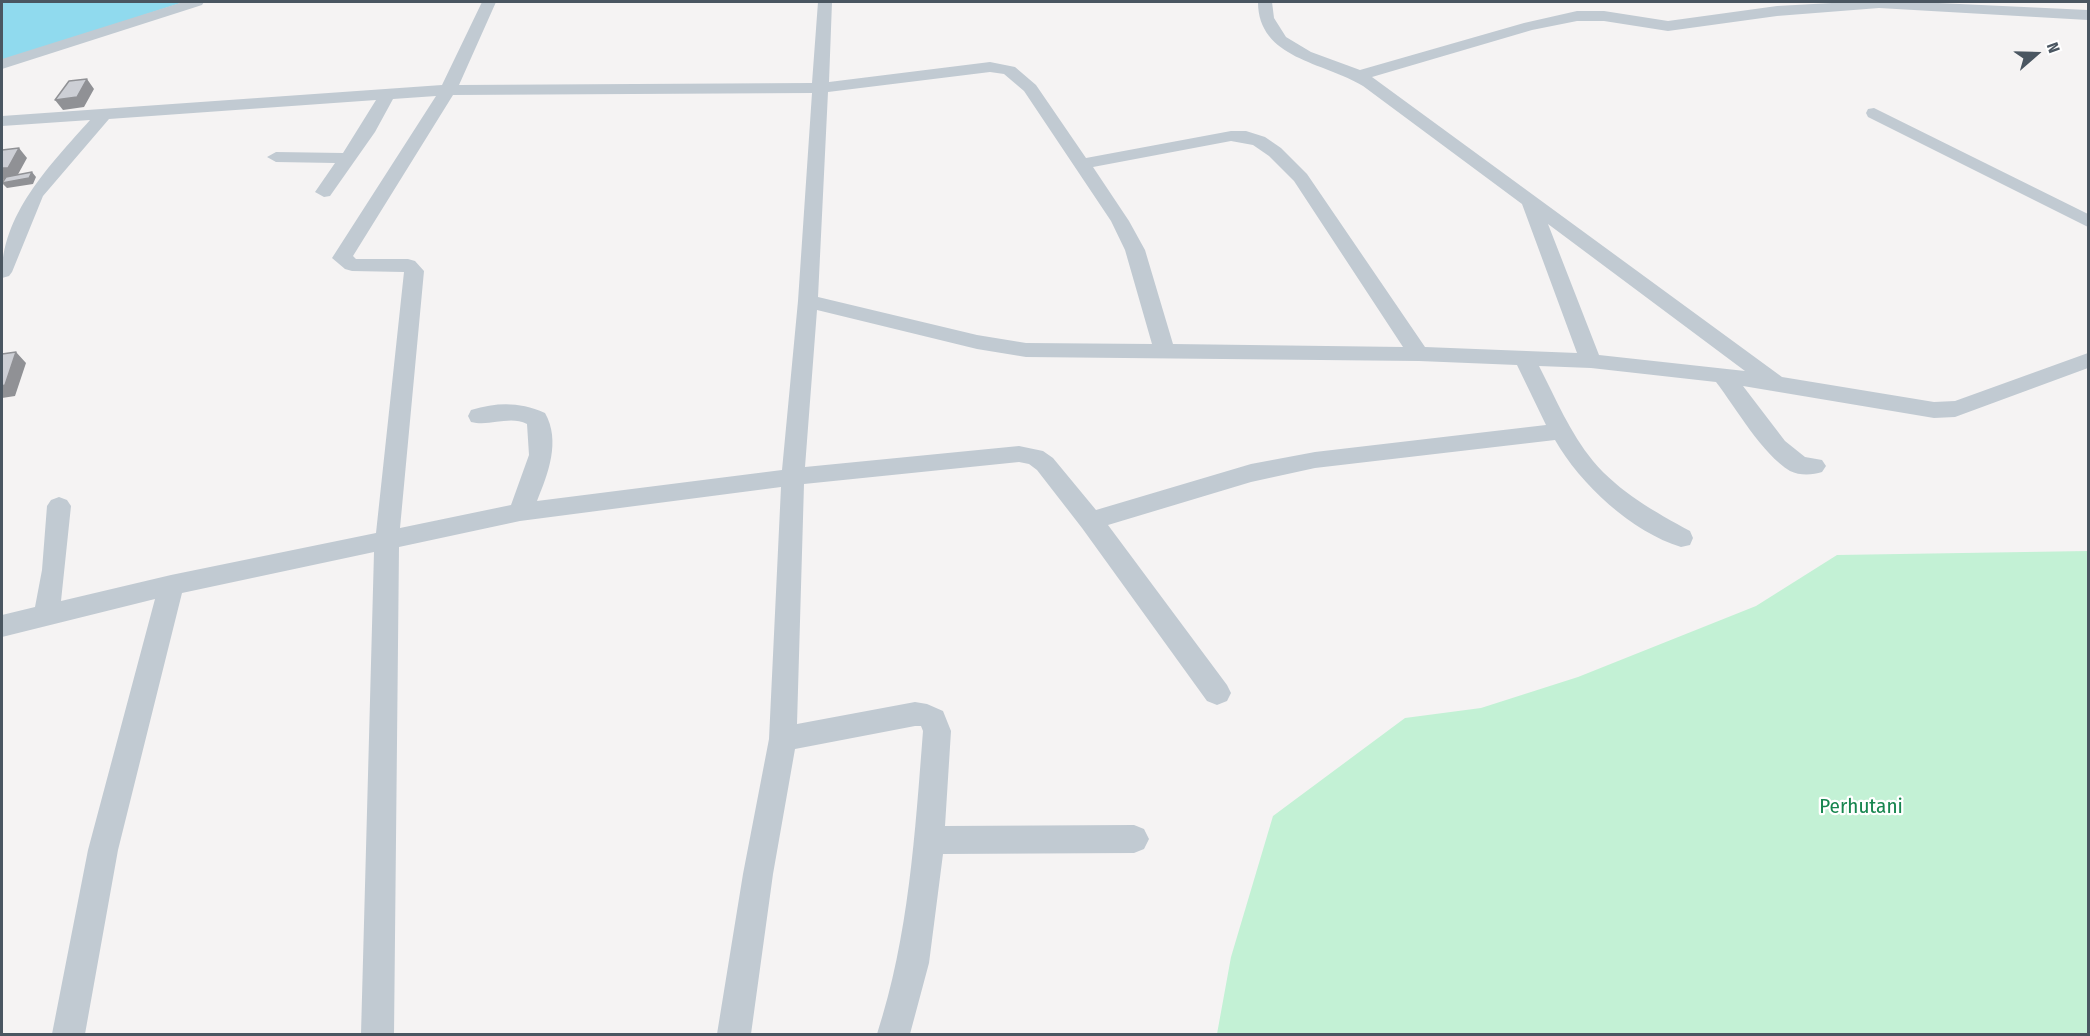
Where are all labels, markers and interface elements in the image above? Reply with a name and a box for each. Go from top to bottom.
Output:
north arrow [2006,24,2066,84]
text: N [2043,40,2064,55]
park label: Perhutani [1819,794,1903,820]

